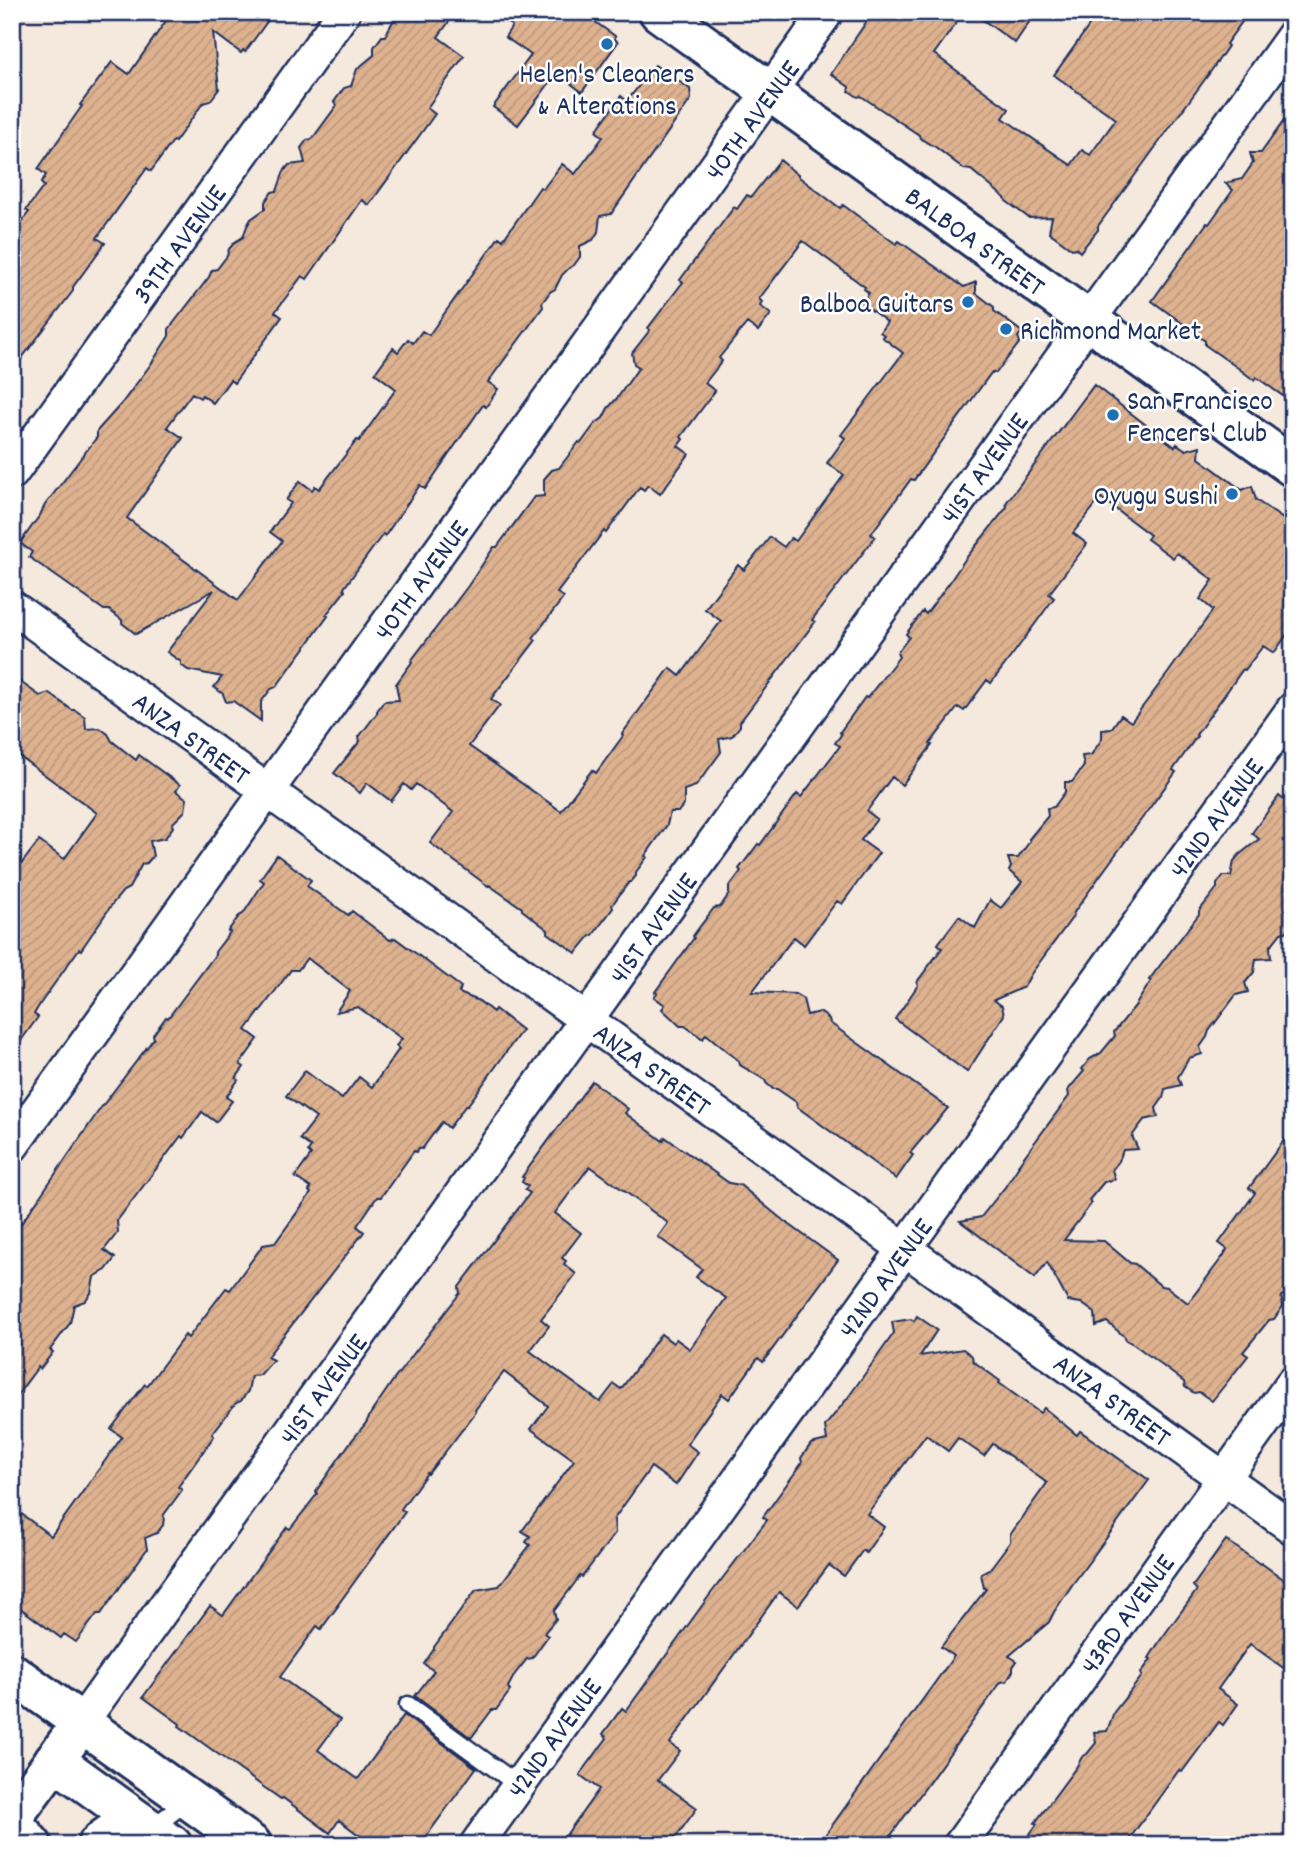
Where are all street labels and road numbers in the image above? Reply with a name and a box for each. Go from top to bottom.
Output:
street label: 40TH AVENUE [698,53,813,190]
street label: 39TH AVENUE [125,178,239,314]
street label: BALBOA STREET [895,179,1052,309]
street label: 41ST AVENUE [933,406,1041,534]
street label: 40TH AVENUE [367,513,482,650]
street label: ANZA STREET [122,685,256,797]
street label: 42ND AVENUE [1162,751,1277,888]
street label: 41ST AVENUE [602,866,710,994]
street label: ANZA STREET [583,1016,717,1128]
street label: 42ND AVENUE [831,1211,946,1348]
street label: 41ST AVENUE [272,1327,380,1455]
street label: ANZA STREET [1043,1347,1177,1459]
street label: 43RD AVENUE [1073,1547,1188,1684]
street label: 42ND AVENUE [500,1671,615,1808]

